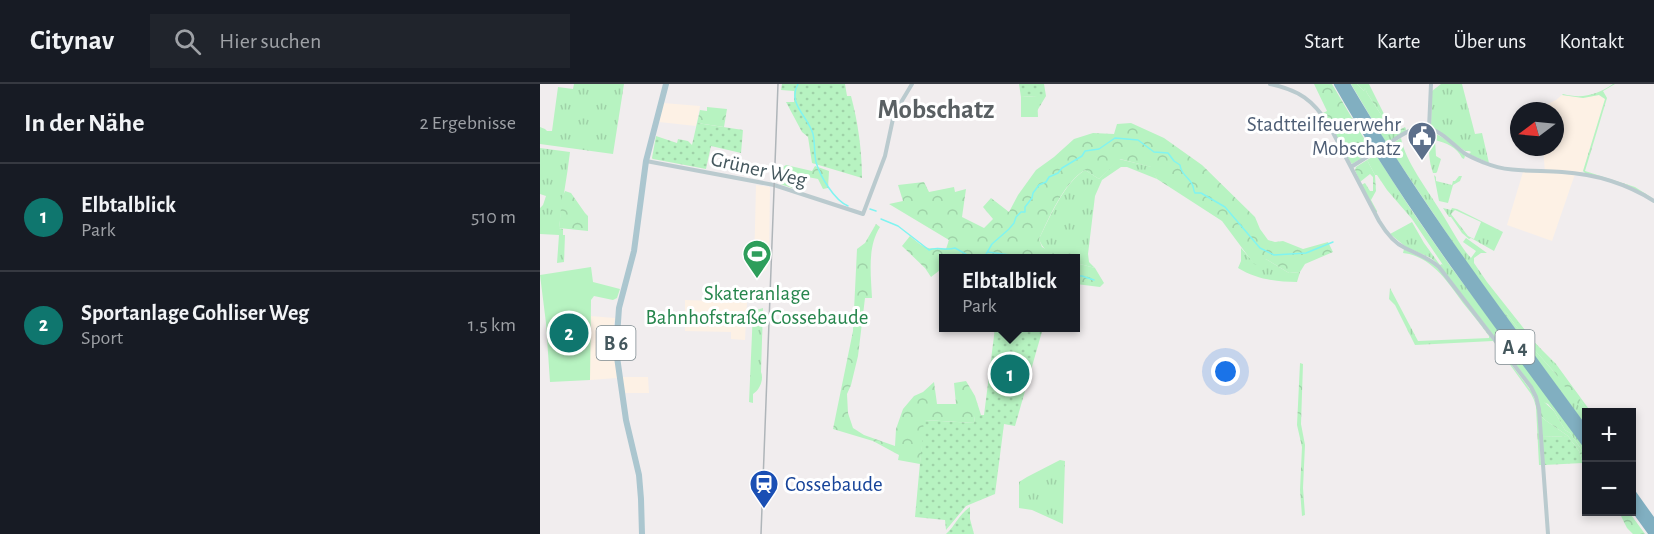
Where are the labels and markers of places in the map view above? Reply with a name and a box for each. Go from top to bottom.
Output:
place label: Stadtteilfeuerwehr Mobschatz [1247,114,1401,159]
public building icon: Stadtteilfeuerwehr Mobschatz [1406,120,1438,162]
sports icon: Skateranlage Bahnhofstraße Cossebaude [741,238,773,280]
place label: Skateranlage Bahnhofstraße Cossebaude [646,283,869,328]
pin: 2 [549,310,588,356]
pin: 1 [990,352,1030,396]
station icon: Cossebaude [748,468,780,510]
place label: Cossebaude [785,474,883,495]

